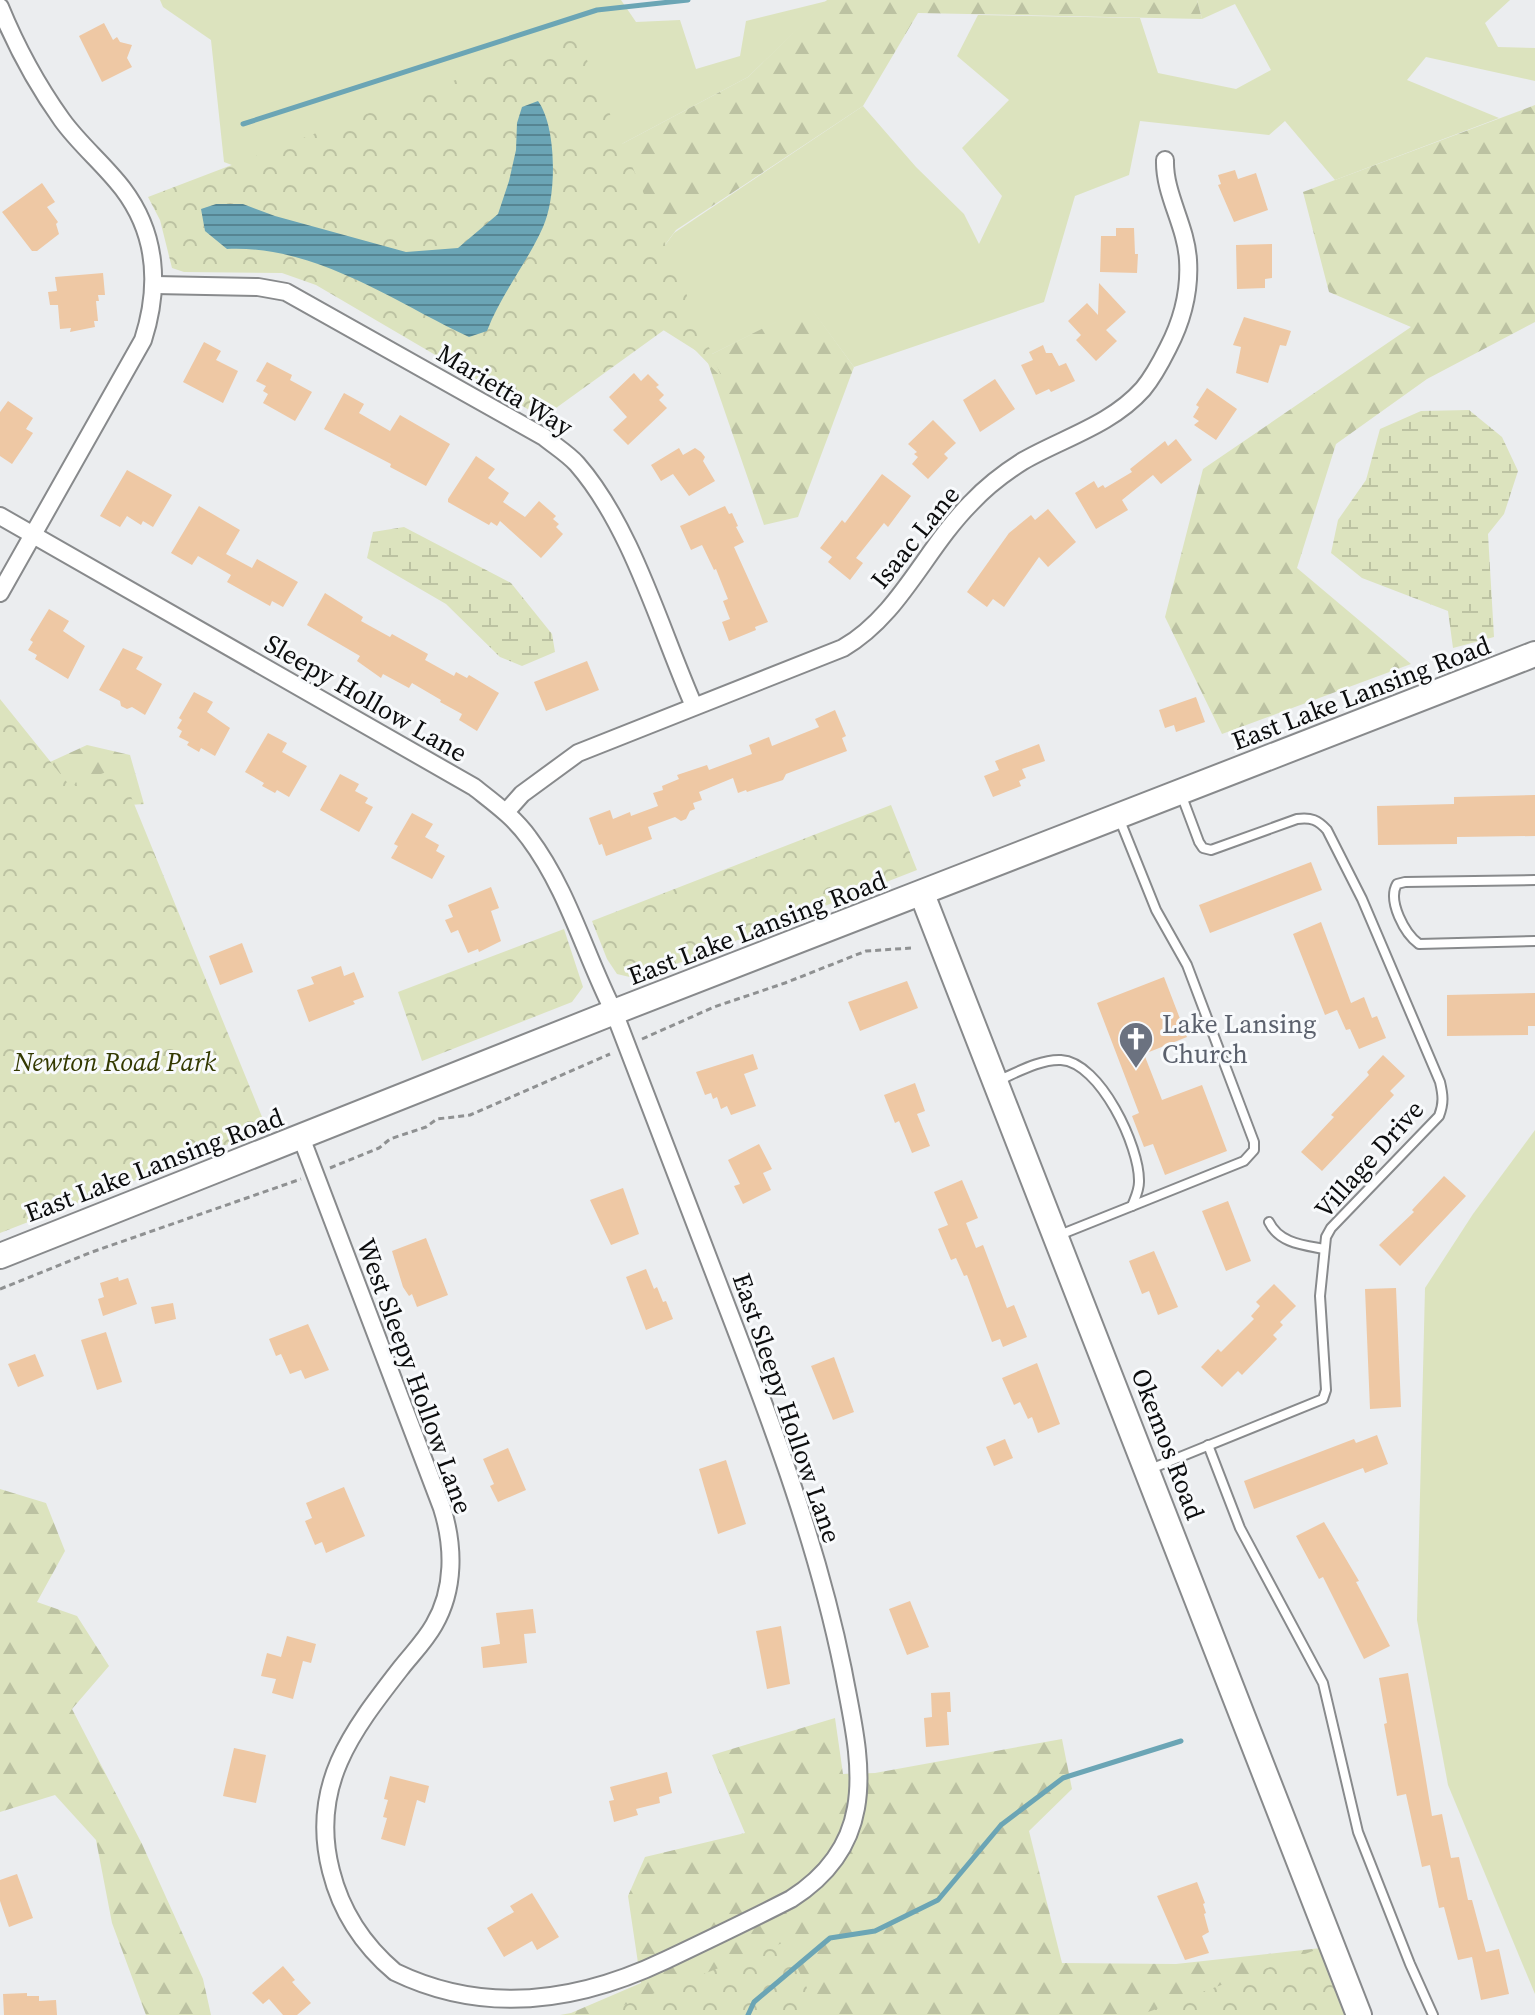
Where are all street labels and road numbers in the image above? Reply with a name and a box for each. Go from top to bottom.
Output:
street label: Marietta Way [430,335,581,445]
street label: Isaac Lane [862,478,968,596]
street label: Sleepy Hollow Lane [258,625,474,771]
street label: East Lake Lansing Road [1227,627,1496,759]
street label: East Lake Lansing Road [623,862,892,994]
street label: Village Drive [1306,1092,1432,1226]
street label: East Lake Lansing Road [20,1099,289,1231]
street label: West Sleepy Hollow Lane [348,1233,482,1519]
street label: East Sleepy Hollow Lane [724,1268,850,1548]
street label: Okemos Road [1123,1363,1213,1525]

